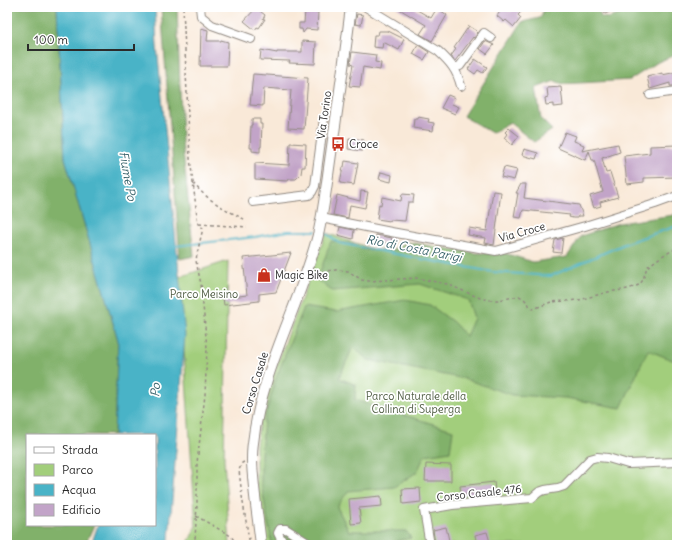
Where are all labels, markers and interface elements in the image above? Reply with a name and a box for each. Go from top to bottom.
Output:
scale bar [28,26,134,52]
text: 100 m [34,32,68,47]
street label: Via Torino [314,90,334,140]
bus stop icon: Croce [330,136,346,152]
place label: Croce [349,137,378,151]
water label: Fiume Po [116,150,140,203]
street label: Via Croce [497,219,547,245]
water label: Rio di Costa Parigi [365,231,464,265]
shop icon: Magic Bike [256,267,272,283]
place label: Magic Bike [275,268,328,282]
park label: Parco Meisino [170,287,238,301]
street label: Corso Casale [239,350,271,416]
water label: Po [147,381,163,397]
park label: Parco Naturale della Collina di Superga [366,389,466,416]
legend [26,434,156,526]
text: Strada [62,442,98,457]
text: Parco [62,462,94,477]
text: Acqua [62,482,96,497]
street label: Corso Casale 476 [436,482,522,504]
text: Edificio [62,502,101,517]

